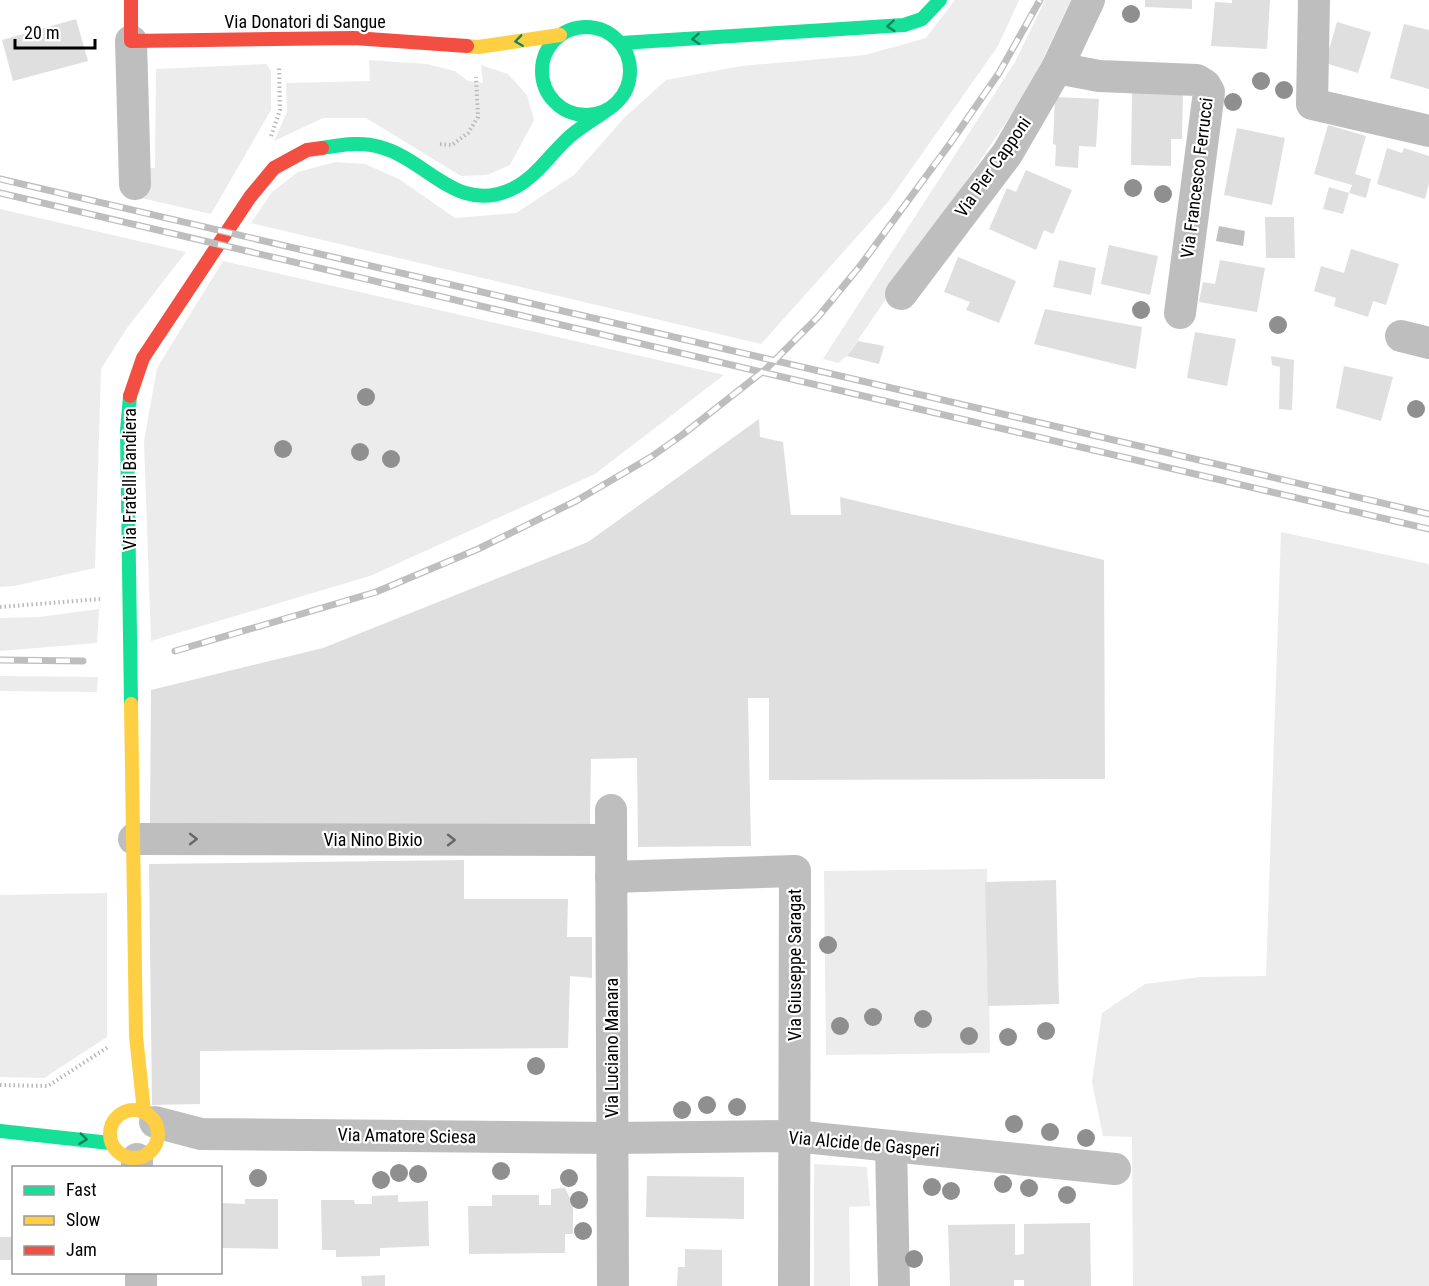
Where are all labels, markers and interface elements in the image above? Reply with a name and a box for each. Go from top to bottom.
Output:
street label: Via Donatori di Sangue [224,11,386,32]
scale bar [15,12,94,50]
one-way arrow [886,19,895,32]
text: 20 m [24,22,59,43]
one-way arrow [692,32,701,45]
one-way arrow [514,35,524,47]
street label: Via Francesco Ferrucci [1176,96,1217,259]
street label: Via Pier Capponi [950,113,1035,221]
street label: Via Fratelli Bandiera [119,408,140,550]
street label: Via Nino Bixio [323,829,423,850]
one-way arrow [188,833,197,845]
one-way arrow [446,834,455,846]
street label: Via Giuseppe Saragat [784,889,805,1041]
street label: Via Luciano Manara [601,978,622,1118]
street label: Via Amatore Sciesa [338,1124,477,1147]
street label: Via Alcide de Gasperi [788,1126,940,1161]
one-way arrow [78,1133,87,1145]
legend [12,1166,222,1274]
text: Fast [66,1179,97,1200]
text: Slow [66,1209,101,1230]
text: Jam [66,1239,97,1260]

